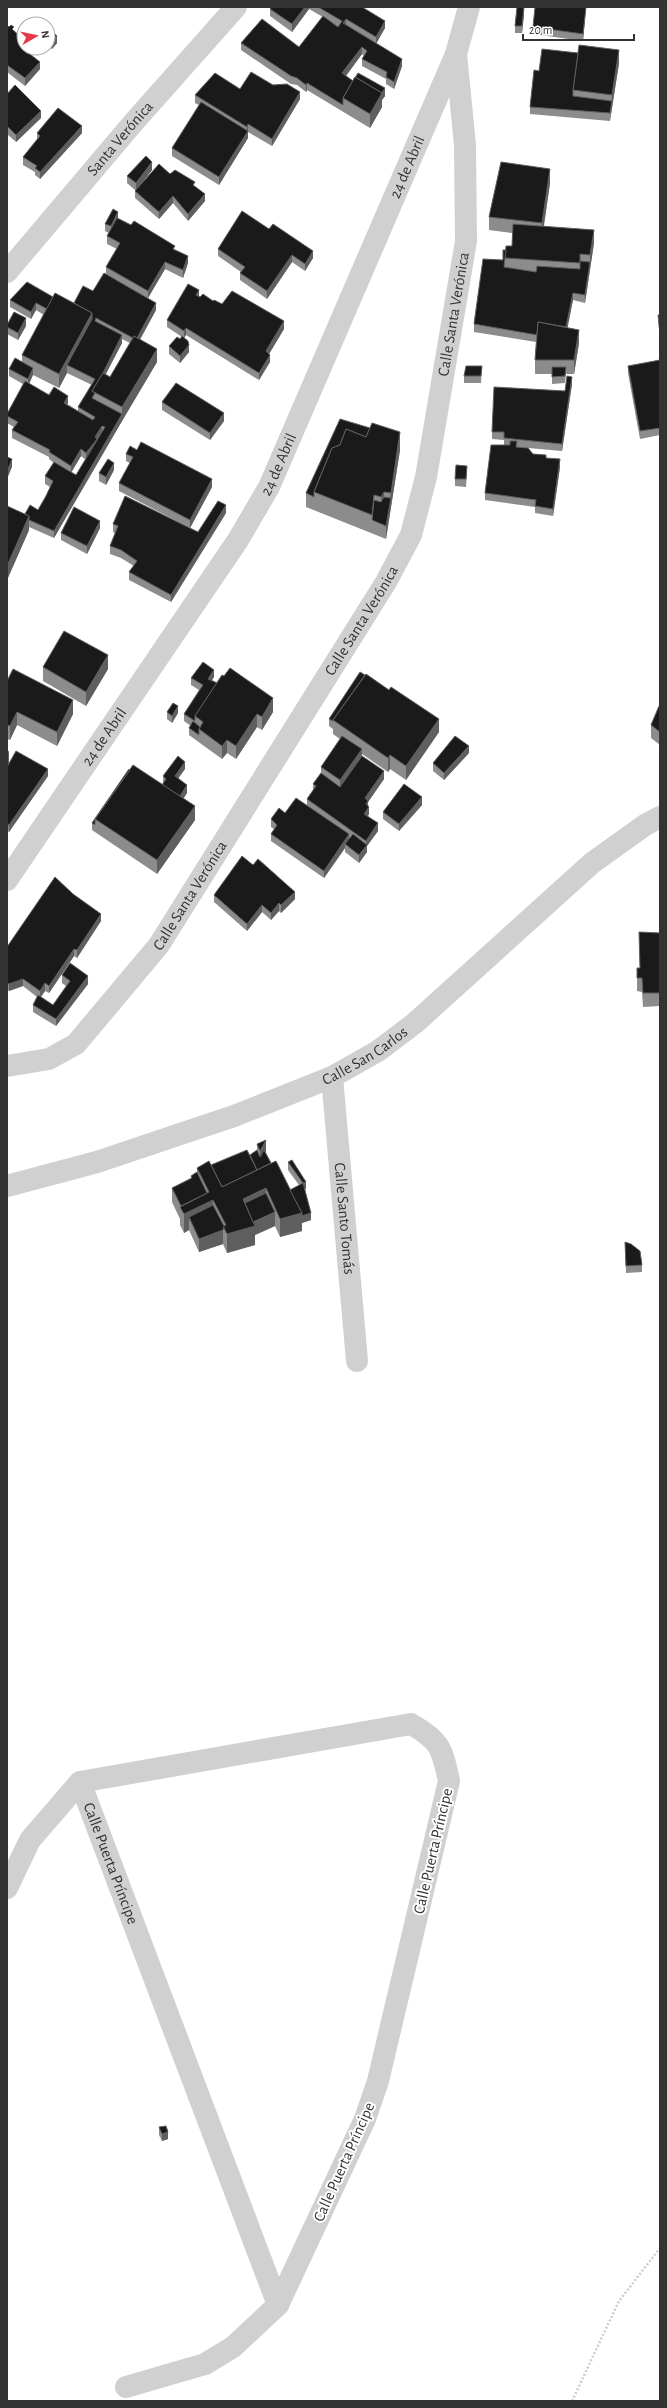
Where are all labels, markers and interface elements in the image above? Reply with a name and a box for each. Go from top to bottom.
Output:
north arrow [16,16,56,56]
scale bar [523,16,634,42]
text: 20 m [529,24,552,36]
text: N [39,30,51,39]
street label: Santa Verónica [84,98,156,179]
street label: 24 de Abril [387,133,428,201]
street label: Calle Santa Verónica [435,251,472,378]
street label: 24 de Abril [258,431,299,498]
street label: Calle Santa Verónica [322,563,401,678]
street label: 24 de Abril [79,705,129,769]
street label: Calle Santa Verónica [150,838,230,954]
street label: Calle San Carlos [320,1024,411,1088]
street label: Calle Santo Tomás [332,1162,357,1275]
street label: Calle Puerta Príncipe [411,1787,455,1915]
street label: Calle Puerta Príncipe [81,1800,141,1926]
street label: Calle Puerta Príncipe [311,2100,377,2224]

